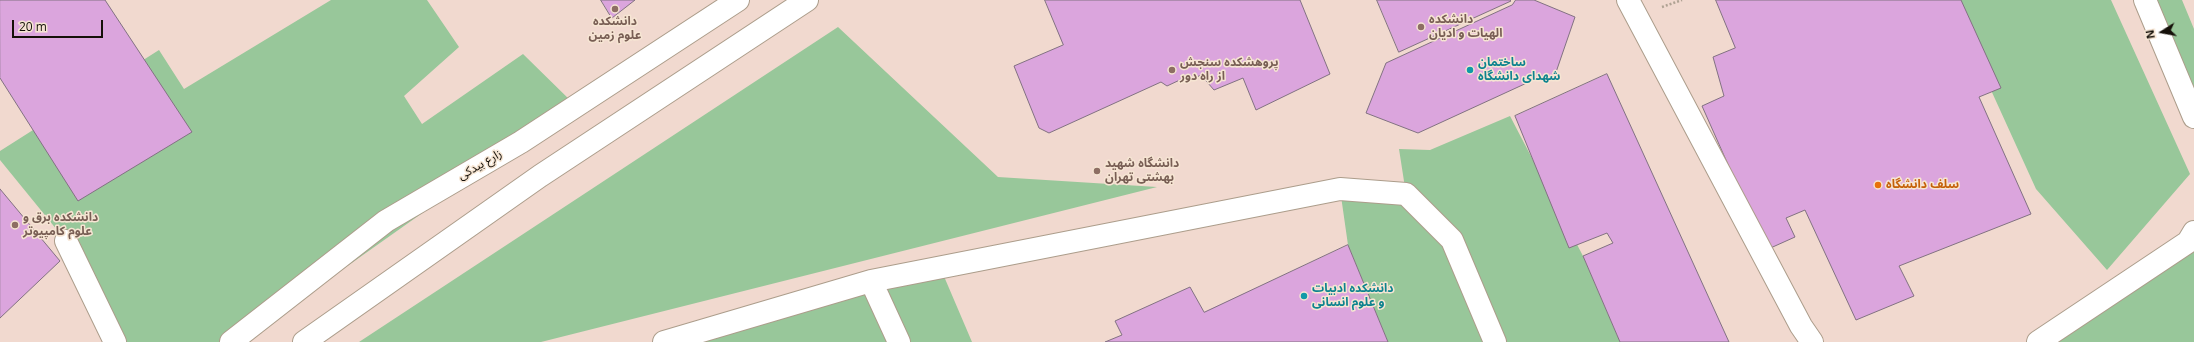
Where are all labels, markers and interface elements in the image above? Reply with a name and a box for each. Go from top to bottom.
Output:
marker: دانشکده علوم زمین [610,4,620,14]
scale bar [14,12,105,38]
north arrow [2142,12,2182,52]
place label: دانشکده الهیات و ادیان [1429,13,1502,41]
place label: دانشکده علوم زمین [589,15,641,43]
text: 20 m [19,18,47,35]
marker: دانشکده الهیات و ادیان [1416,22,1426,32]
text: N [2142,29,2158,40]
place label: پروهشکده سنجش از راه دور [1180,56,1278,84]
place label: ساختمان شهدای دانشگاه [1478,56,1560,84]
marker: پروهشکده سنجش از راه دور [1167,65,1177,75]
marker: ساختمان شهدای دانشگاه [1465,65,1475,75]
street label: زارع بیدکی [455,147,505,183]
place label: دانشگاه شهید بهشتی تهران [1105,157,1179,185]
marker: دانشگاه شهید بهشتی تهران [1092,166,1102,176]
place label: سلف دانشگاه [1886,178,1959,192]
marker: سلف دانشگاه [1873,180,1883,190]
place label: دانشکده برق و علوم کامپیوتر [23,211,98,239]
marker: دانشکده برق و علوم کامپیوتر [10,220,20,230]
place label: دانشکده ادبیات و علوم انسانی [1312,282,1394,310]
marker: دانشکده ادبیات و علوم انسانی [1299,291,1309,301]

